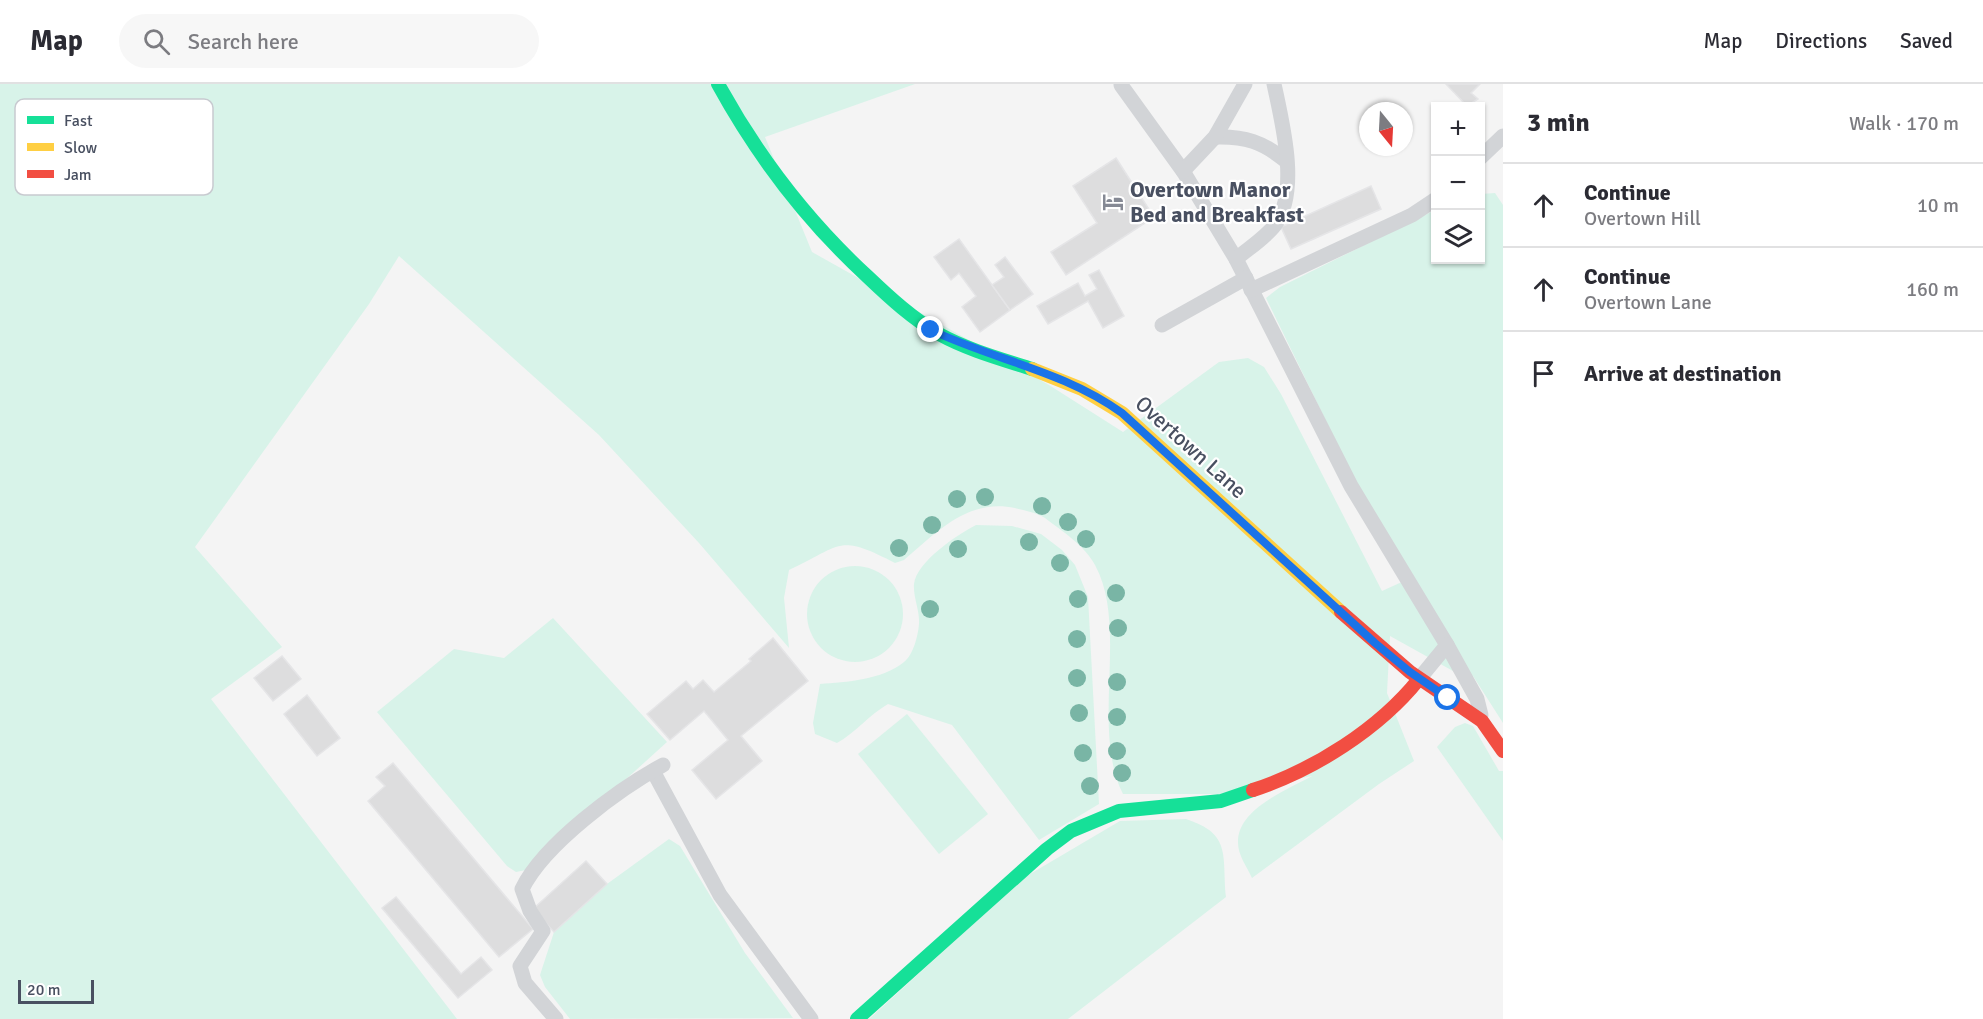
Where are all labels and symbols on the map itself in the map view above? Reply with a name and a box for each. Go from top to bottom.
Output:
legend [15,99,213,195]
north arrow [1359,102,1413,156]
text: Fast [64,111,93,131]
text: Slow [64,138,98,158]
text: Jam [64,165,92,185]
place label: Overtown Manor Bed and Breakfast [1130,176,1304,228]
hotel icon: Overtown Manor Bed and Breakfast [1101,190,1125,214]
route end [917,316,943,342]
street label: Overtown Lane [1130,390,1252,504]
route start [1434,684,1460,710]
scale bar [18,977,94,1004]

